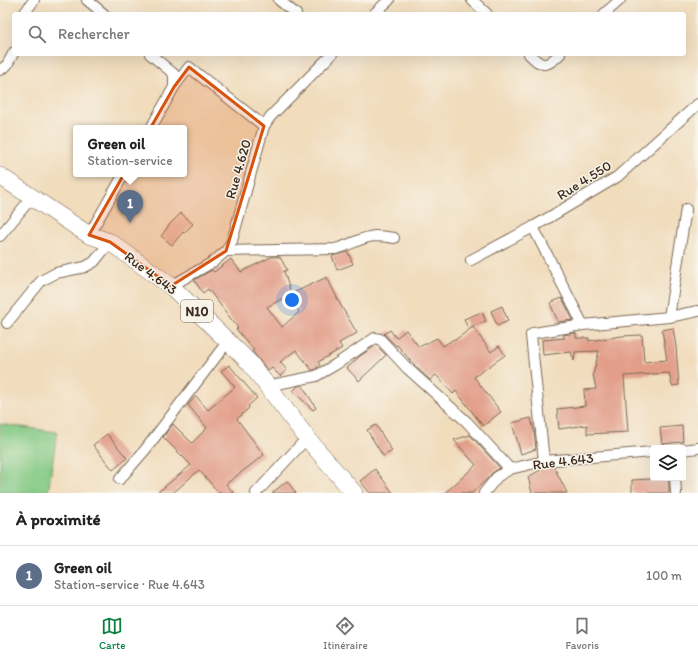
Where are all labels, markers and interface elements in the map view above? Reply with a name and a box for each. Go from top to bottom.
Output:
search box [12,12,686,56]
icon: search [26,23,48,45]
text: Rechercher [58,25,130,43]
popup [73,125,187,177]
text: Green oil [88,135,145,153]
street label: Rue 4.620 [222,137,255,201]
text: Station-service [88,153,172,168]
street label: Rue 4.550 [554,157,615,204]
pin: 1 [117,190,143,223]
street label: Rue 4.643 [121,248,181,299]
your location [282,290,302,310]
road number: N10 [181,300,213,322]
map controls [650,445,686,481]
button: layers [650,445,686,481]
street label: Rue 4.643 [532,449,595,474]
text: À proximité [16,509,101,529]
text: Green oil [54,559,112,577]
text: 1 [26,568,32,583]
text: 100 m [646,568,682,583]
text: Station-service · Rue 4.643 [54,577,205,592]
tab: Carte [99,615,125,652]
tab: Itinéraire [323,615,368,652]
tab: Favoris [566,615,599,652]

